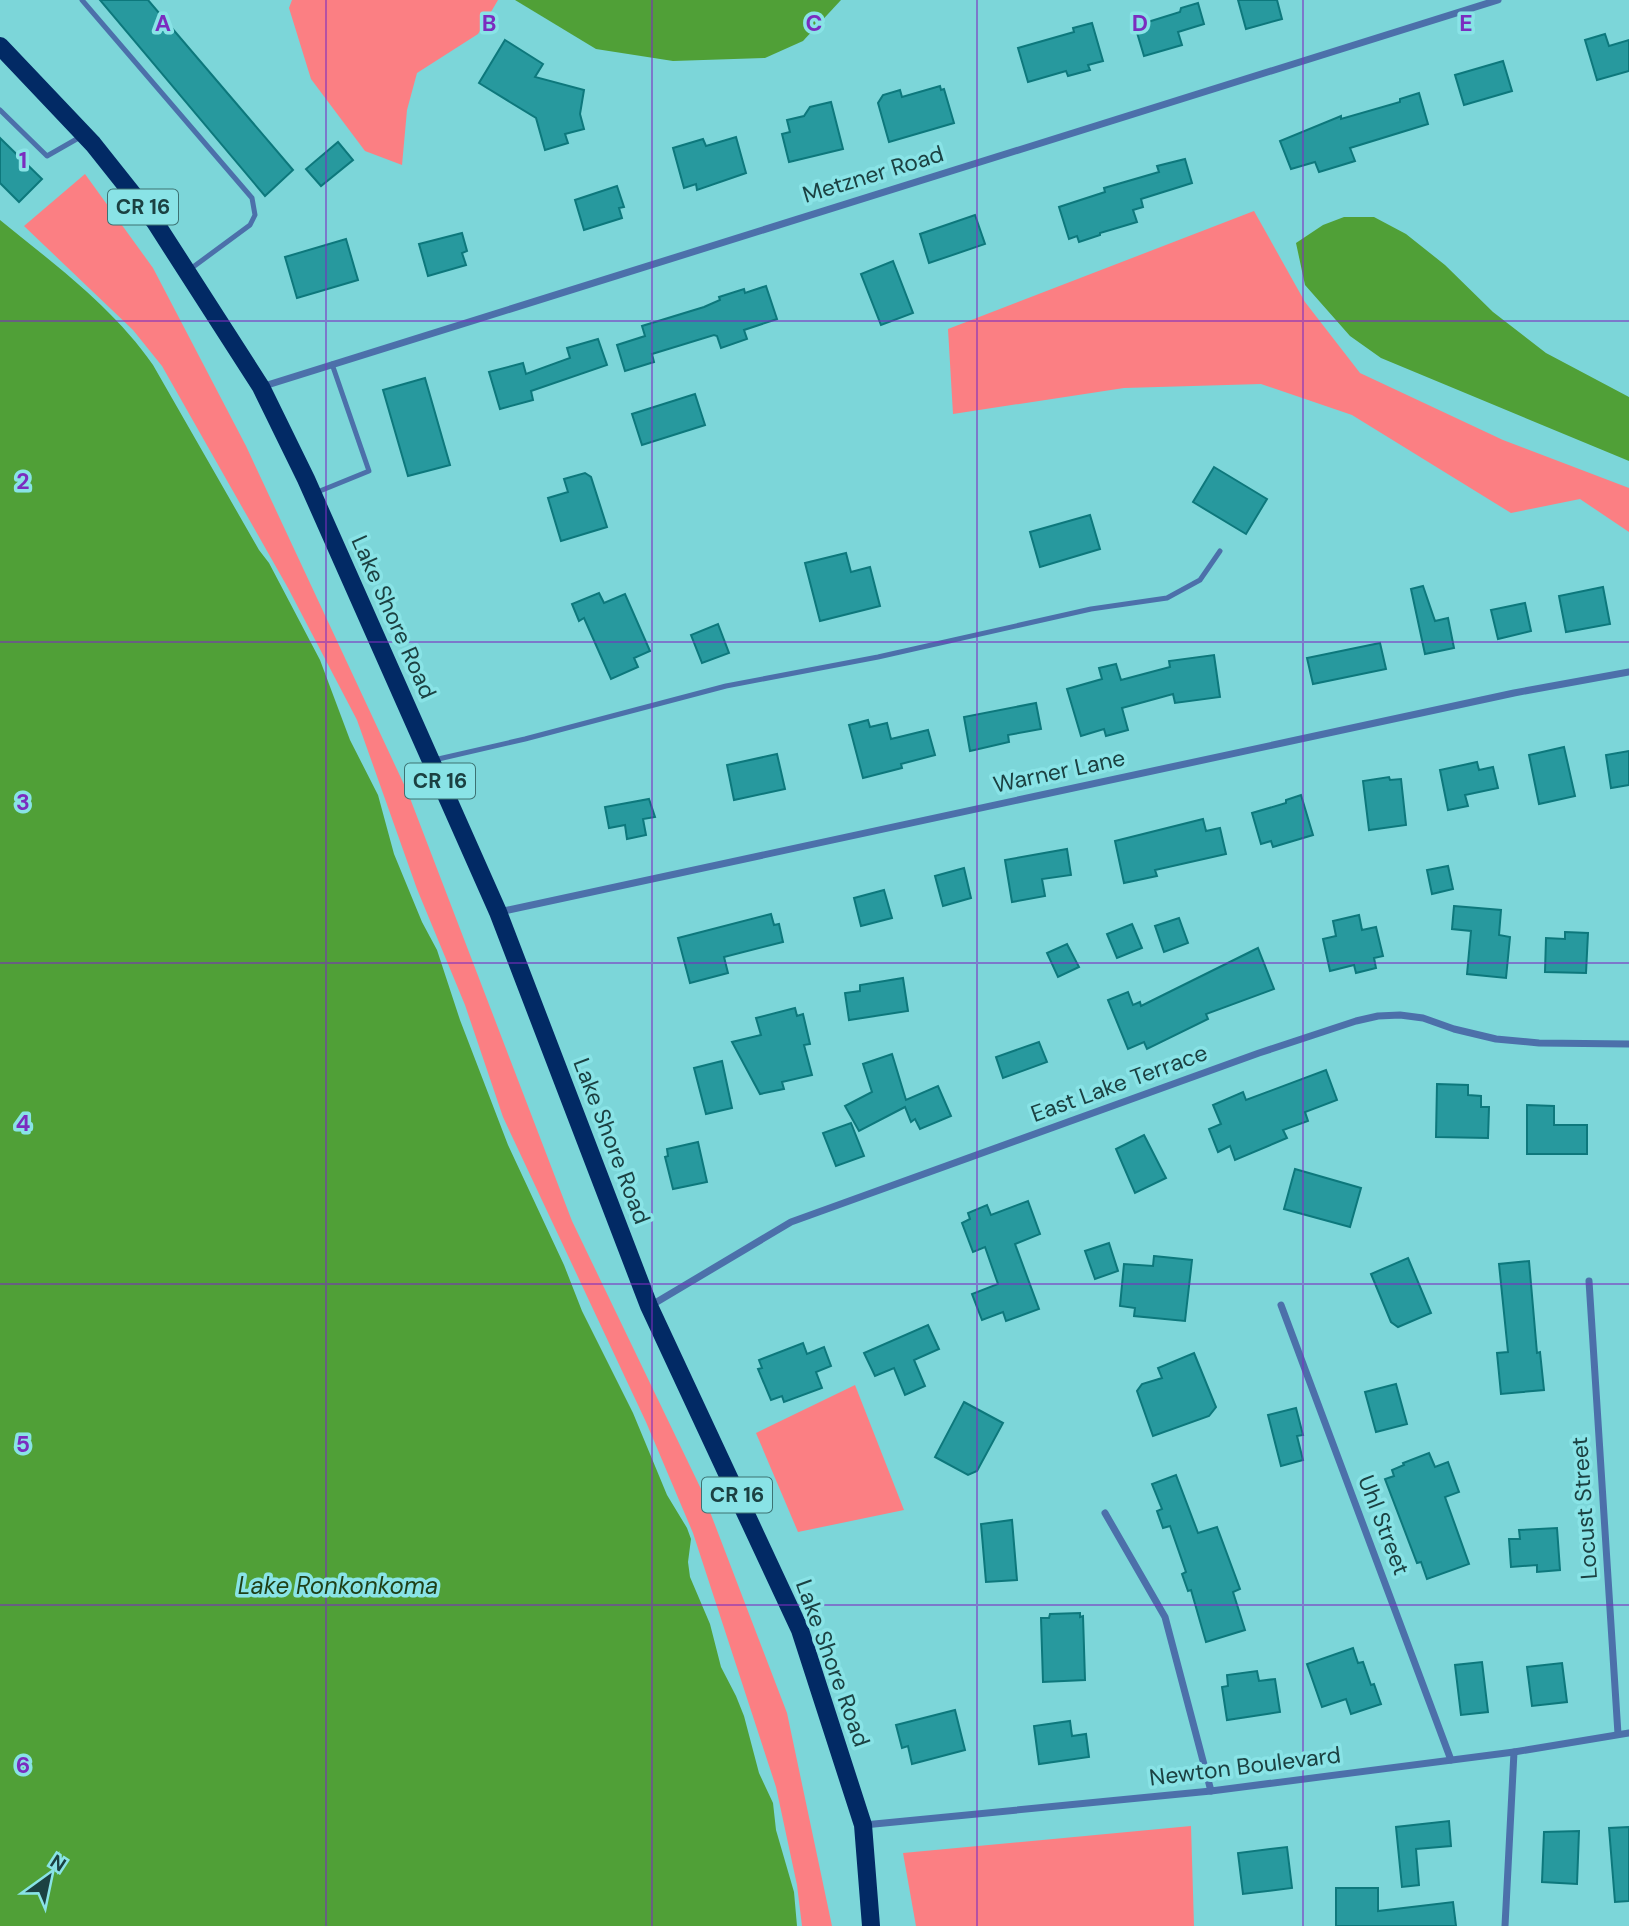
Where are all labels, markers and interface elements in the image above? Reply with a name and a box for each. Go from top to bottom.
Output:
text: A [155,8,171,38]
text: B [482,8,496,38]
text: C [806,8,822,38]
text: D [1132,8,1148,38]
text: E [1459,8,1473,38]
street label: Metzner Road [799,138,947,210]
text: 1 [19,145,27,175]
road number: CR 16 [108,190,178,224]
text: 2 [16,466,30,496]
street label: Lake Shore Road [345,531,443,703]
street label: Warner Lane [990,742,1128,800]
road number: CR 16 [405,764,475,798]
text: 3 [16,787,30,817]
street label: East Lake Terrace [1027,1037,1211,1129]
street label: Lake Shore Road [567,1054,657,1228]
text: 4 [16,1108,31,1138]
text: 5 [16,1429,30,1459]
street label: Locust Street [1564,1436,1604,1580]
street label: Uhl Street [1351,1471,1417,1579]
road number: CR 16 [702,1478,772,1512]
water label: Lake Ronkonkoma [238,1570,438,1601]
street label: Lake Shore Road [789,1575,877,1751]
street label: Newton Boulevard [1148,1739,1342,1793]
text: 6 [16,1750,30,1780]
north arrow [14,1842,84,1912]
text: N [45,1849,71,1877]

